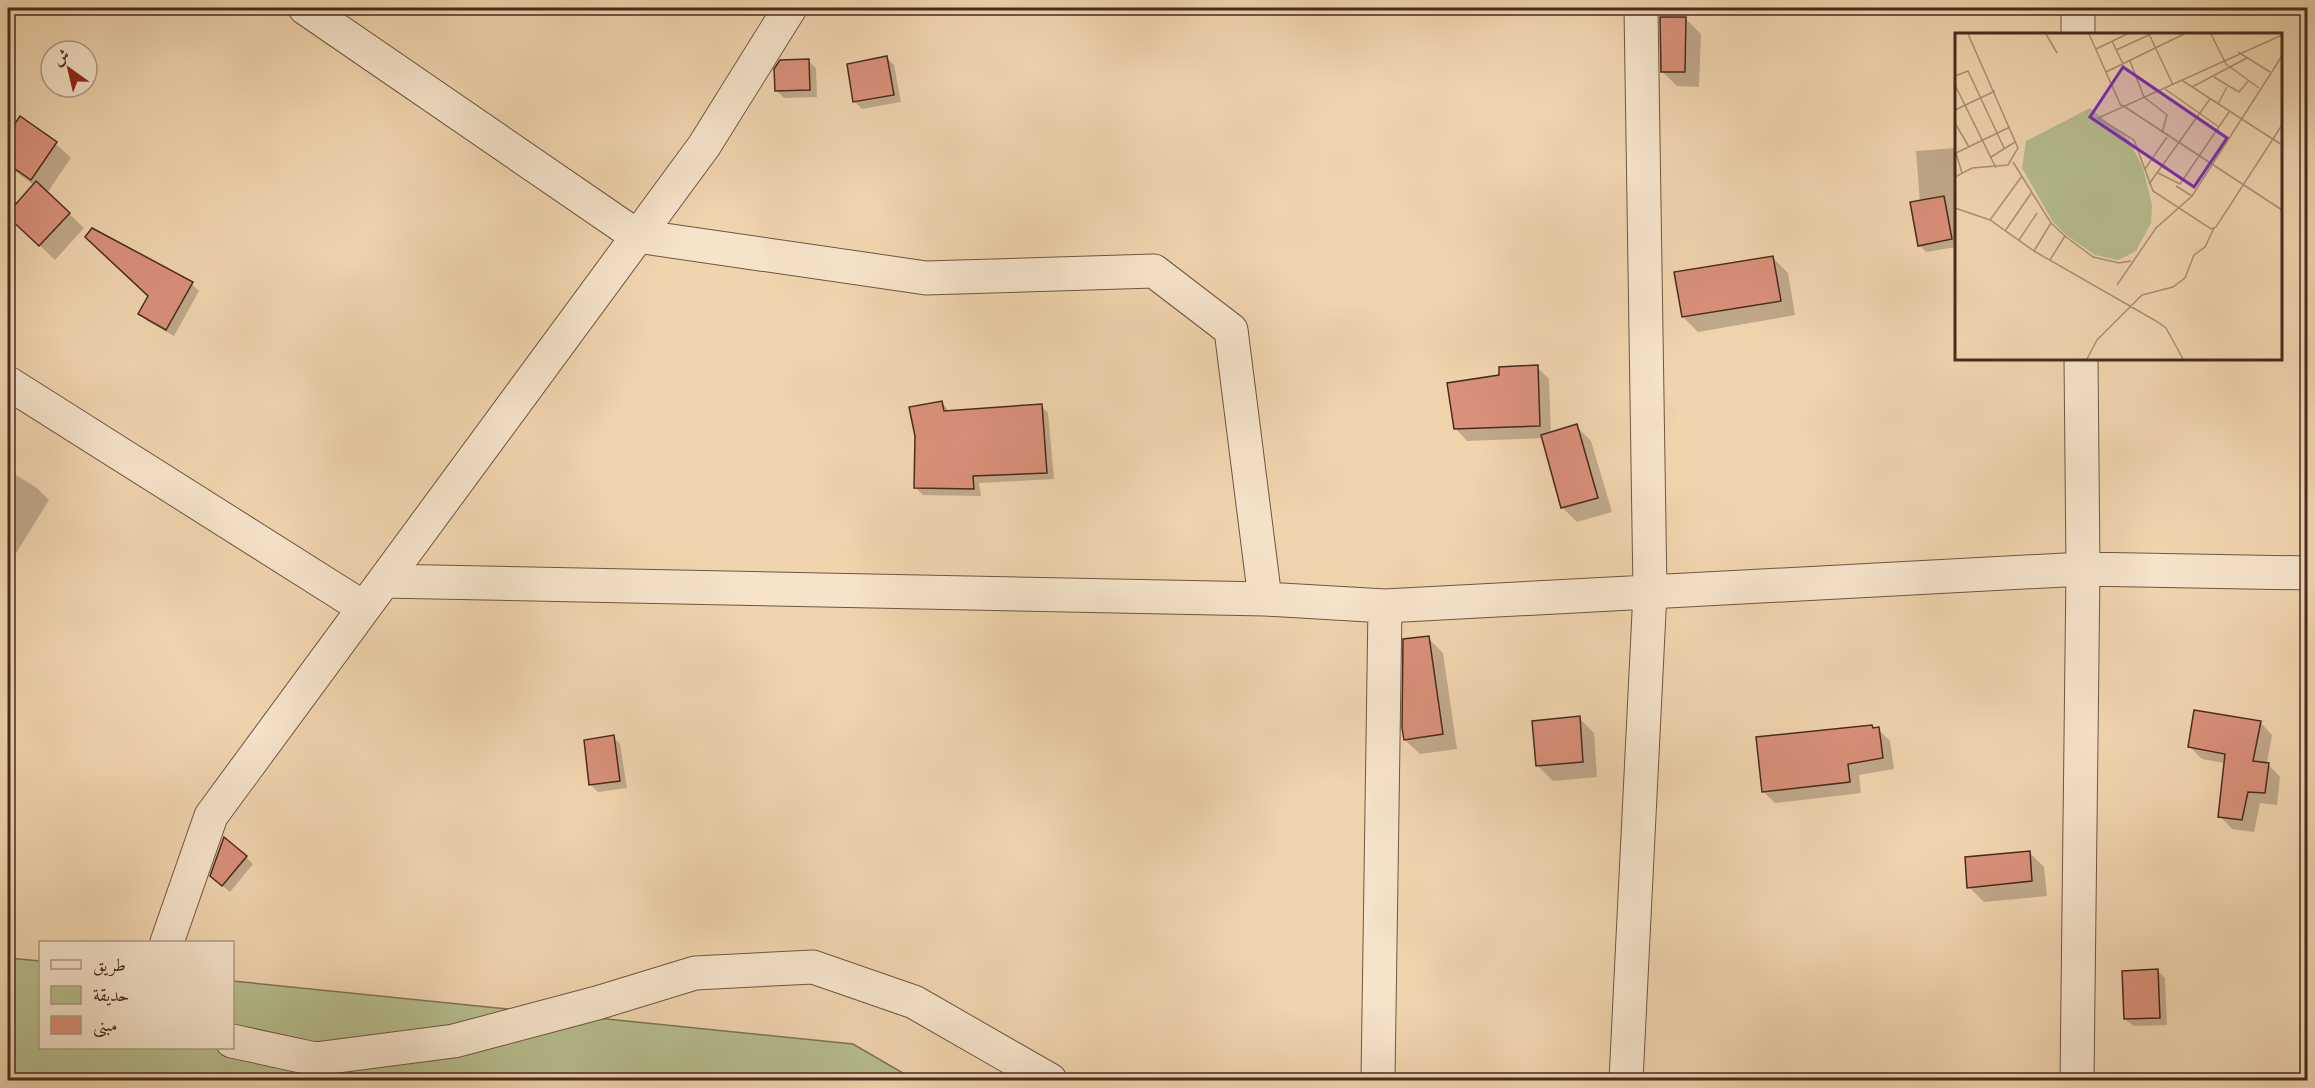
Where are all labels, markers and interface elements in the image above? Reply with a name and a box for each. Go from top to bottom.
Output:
inset map [1955,33,2282,360]
north arrow [39,39,99,99]
text: ش [49,45,73,70]
legend [39,941,234,1049]
text: طريق [93,954,126,977]
text: حديقة [93,984,129,1007]
text: مبنى [93,1014,118,1038]

